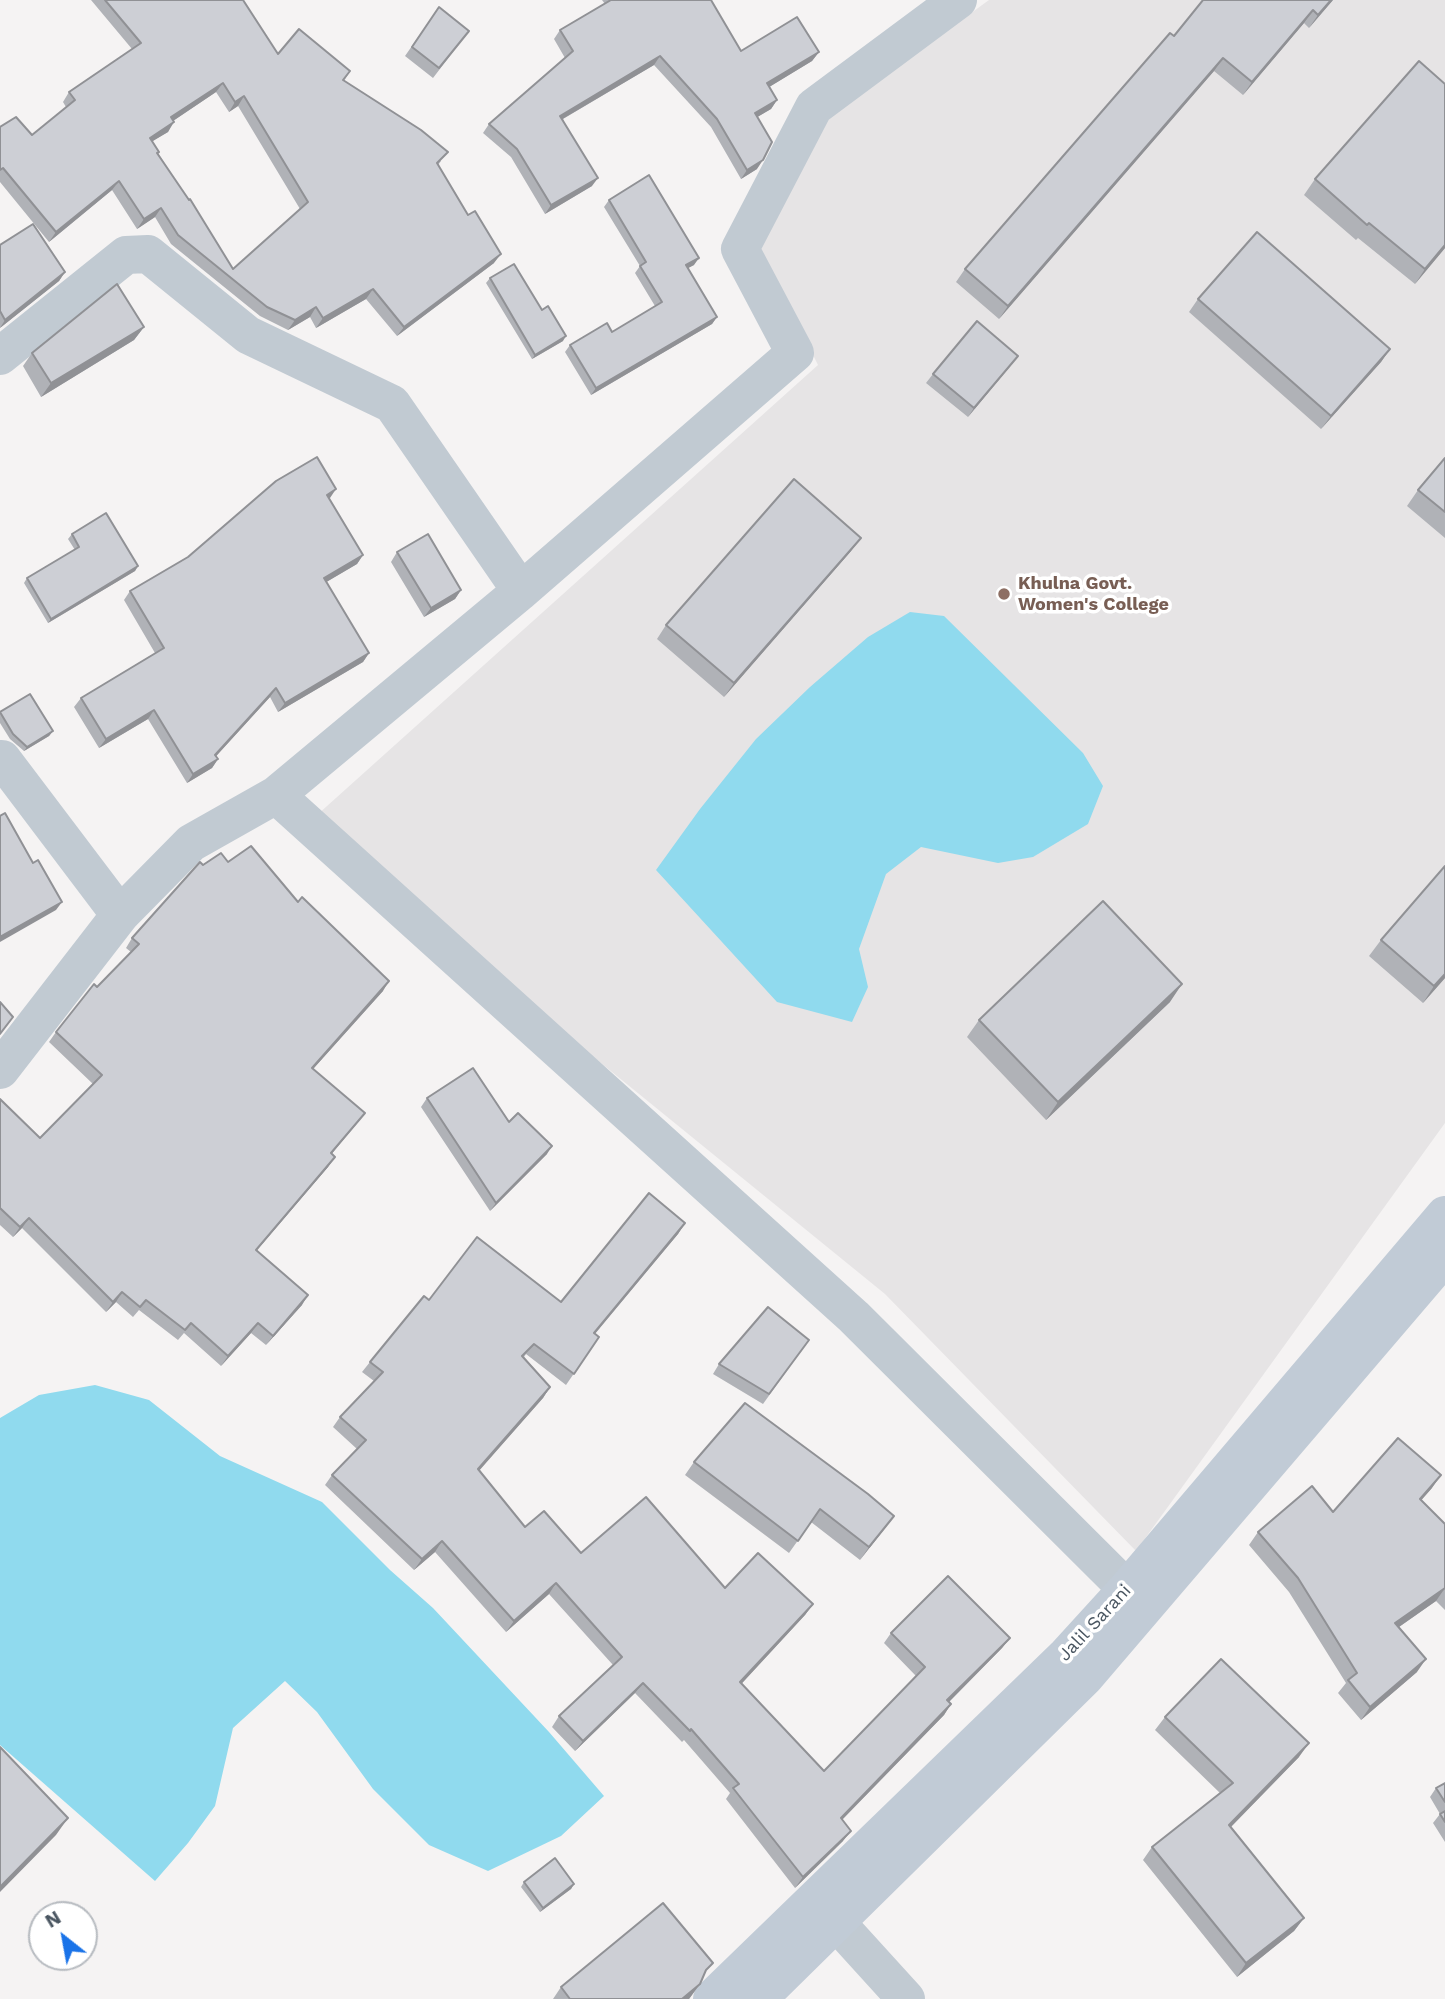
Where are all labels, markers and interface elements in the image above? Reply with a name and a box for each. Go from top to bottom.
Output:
place label: Khulna Govt. Women's College [1018,573,1169,616]
marker: Khulna Govt. Women's College [996,586,1012,602]
street label: Jalil Sarani [1054,1580,1136,1666]
north arrow [28,1901,98,1971]
text: N [41,1906,65,1933]

